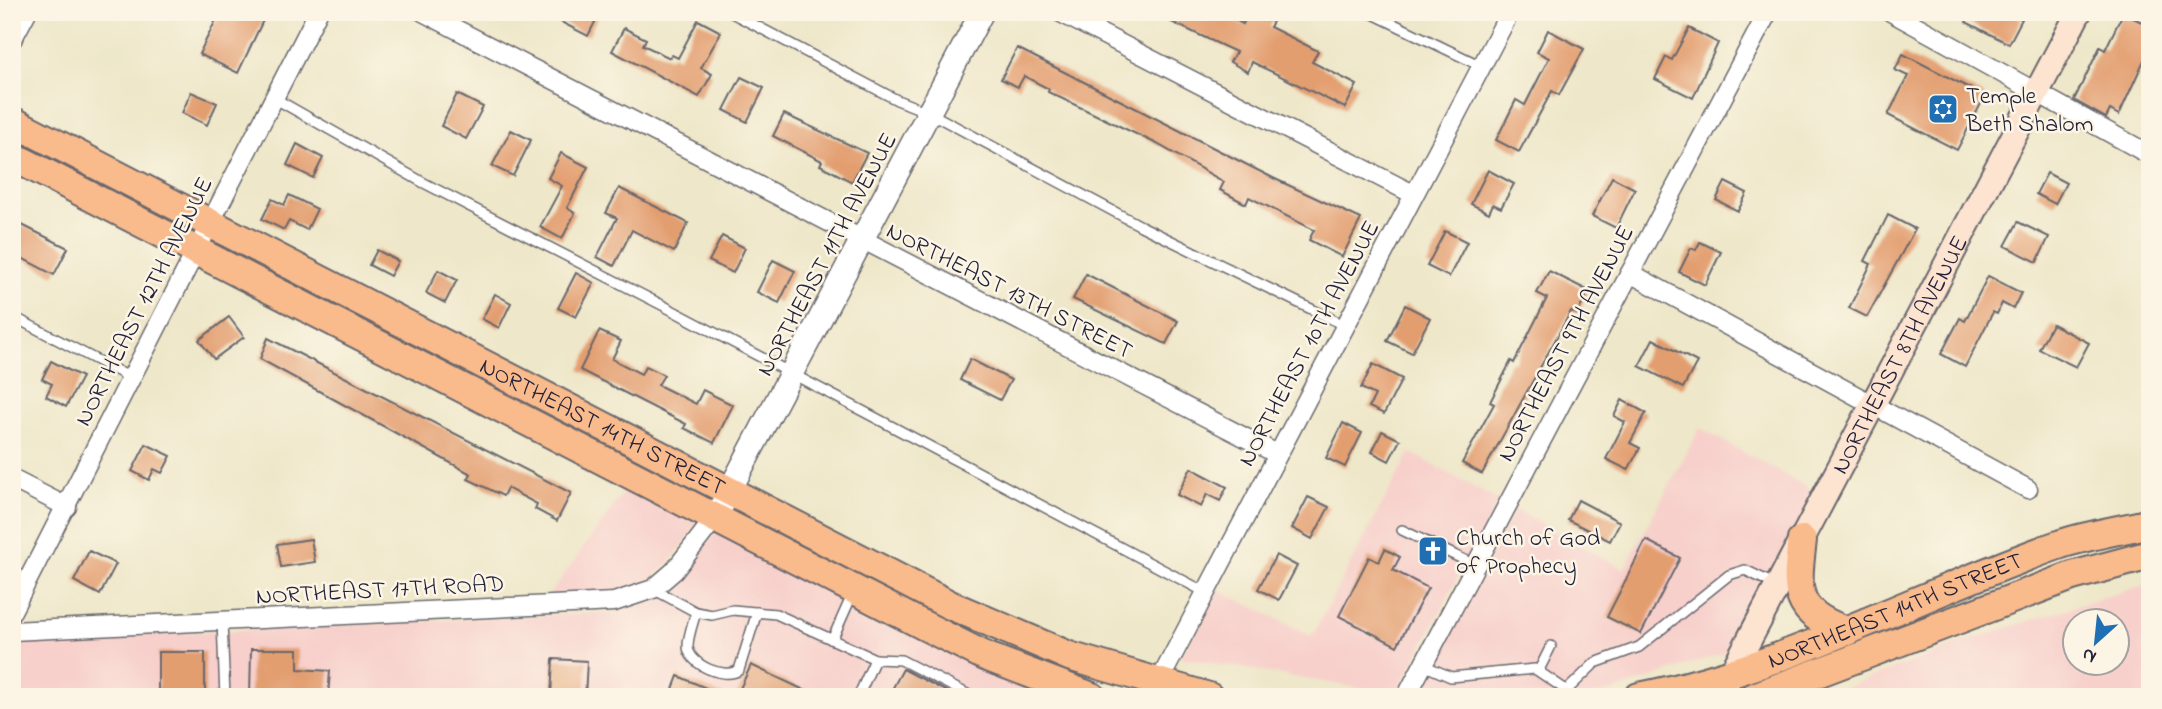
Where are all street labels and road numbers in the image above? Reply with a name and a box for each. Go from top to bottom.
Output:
street label: NORTHEAST 11TH AVENUE [749,127,907,383]
street label: NORTHEAST 12TH AVENUE [67,171,223,433]
street label: NORTHEAST 13TH STREET [880,215,1138,370]
street label: NORTHEAST 10TH AVENUE [1230,215,1390,473]
street label: NORTHEAST 9TH AVENUE [1490,220,1644,469]
street label: NORTHEAST 8TH AVENUE [1824,230,1978,481]
street label: NORTHEAST 14TH STREET [473,350,731,506]
street label: NORTHEAST 14TH STREET [1763,544,2029,679]
street label: NORTHEAST 17TH ROAD [255,568,505,615]

